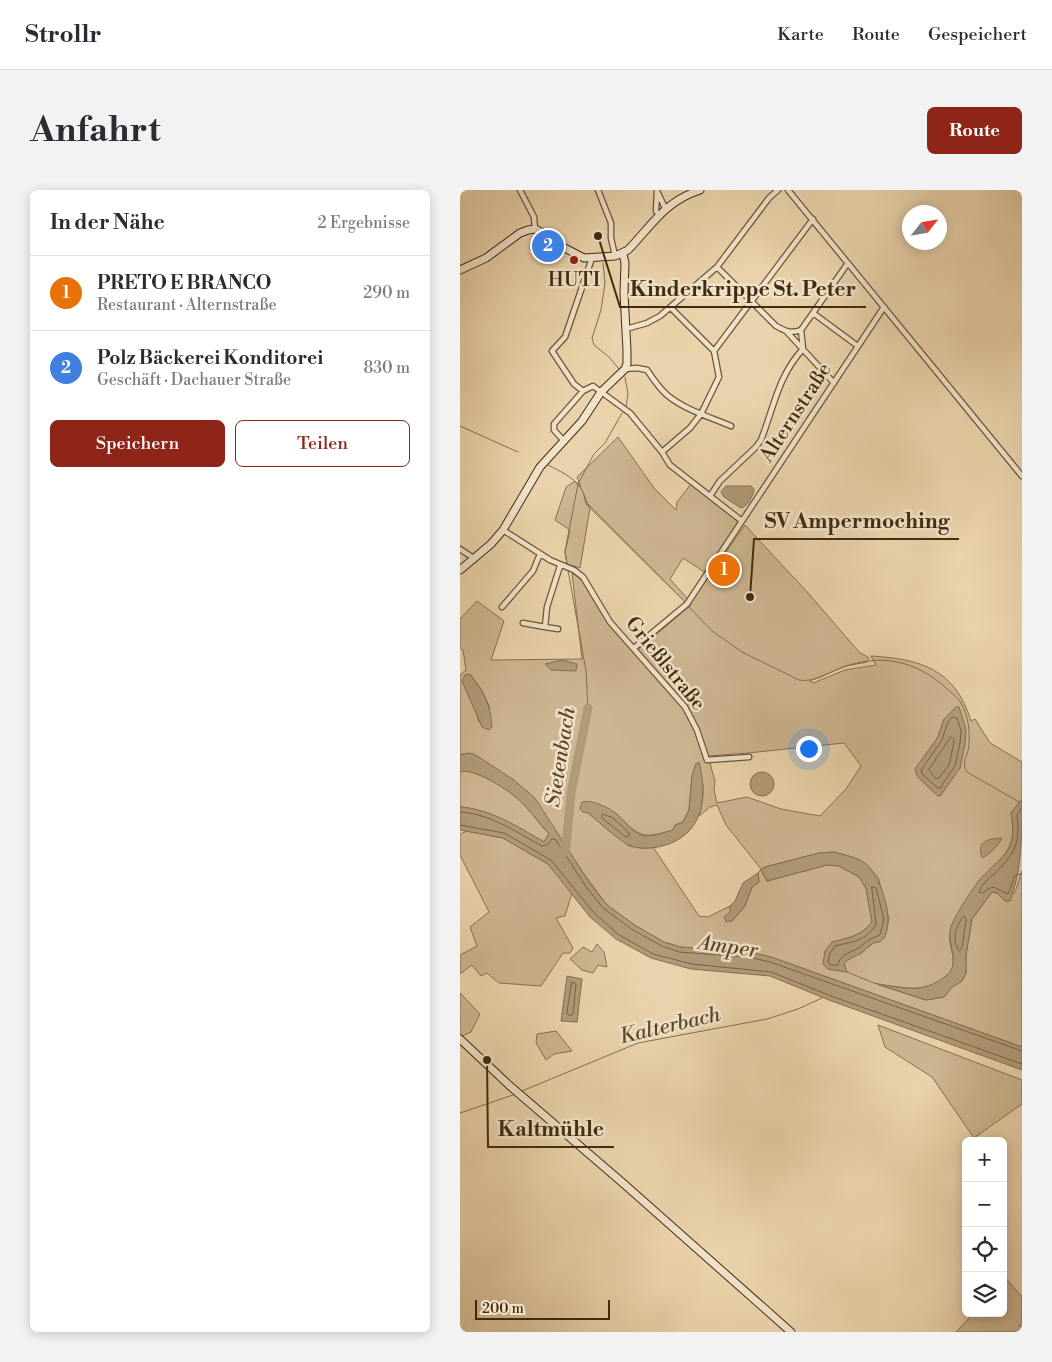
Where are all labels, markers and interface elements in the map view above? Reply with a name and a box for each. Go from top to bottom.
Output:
text: Strollr [25,20,101,50]
text: Karte [777,23,824,46]
text: Route [852,23,900,46]
text: Gespeichert [928,23,1027,46]
button: Route [927,107,1022,154]
text: Anfahrt [30,109,161,152]
north arrow [902,205,947,250]
text: In der Nähe [50,210,165,236]
text: 2 Ergebnisse [318,213,410,233]
pin: 2 [532,227,564,265]
marker: HUTI [568,254,580,266]
place label: HUTI [548,268,601,293]
text: PRETO E BRANCO [97,271,271,295]
callout: Kinderkrippe St. Peter [620,271,866,307]
text: Kinderkrippe St. Peter [630,277,856,303]
text: 1 [62,283,70,303]
text: 290 m [363,283,410,303]
text: Restaurant · Alternstraße [97,295,277,315]
text: Polz Bäckerei Konditorei [97,346,323,370]
text: 2 [61,358,71,378]
text: 830 m [363,358,410,378]
street label: Alternstraße [754,359,837,468]
text: Geschäft · Dachauer Straße [97,370,291,390]
button: Speichern [50,420,225,467]
button: Teilen [235,420,410,467]
callout: SV Ampermoching [754,503,959,539]
text: SV Ampermoching [765,509,951,535]
pin: 1 [708,551,740,589]
street label: Grießlstraße [620,612,710,716]
water label: Sietenbach [540,705,582,809]
your location [796,736,822,762]
water label: Amper [694,930,761,964]
water label: Kalterbach [617,1002,723,1050]
callout: Kaltmühle [488,1111,614,1147]
text: Kaltmühle [498,1117,604,1143]
map controls [962,1137,1007,1317]
button: + [962,1137,1007,1182]
button: − [962,1182,1007,1227]
button: locate [962,1227,1007,1272]
button: layers [962,1272,1007,1317]
scale bar [475,1297,610,1320]
text: 200 m [482,1300,524,1318]

